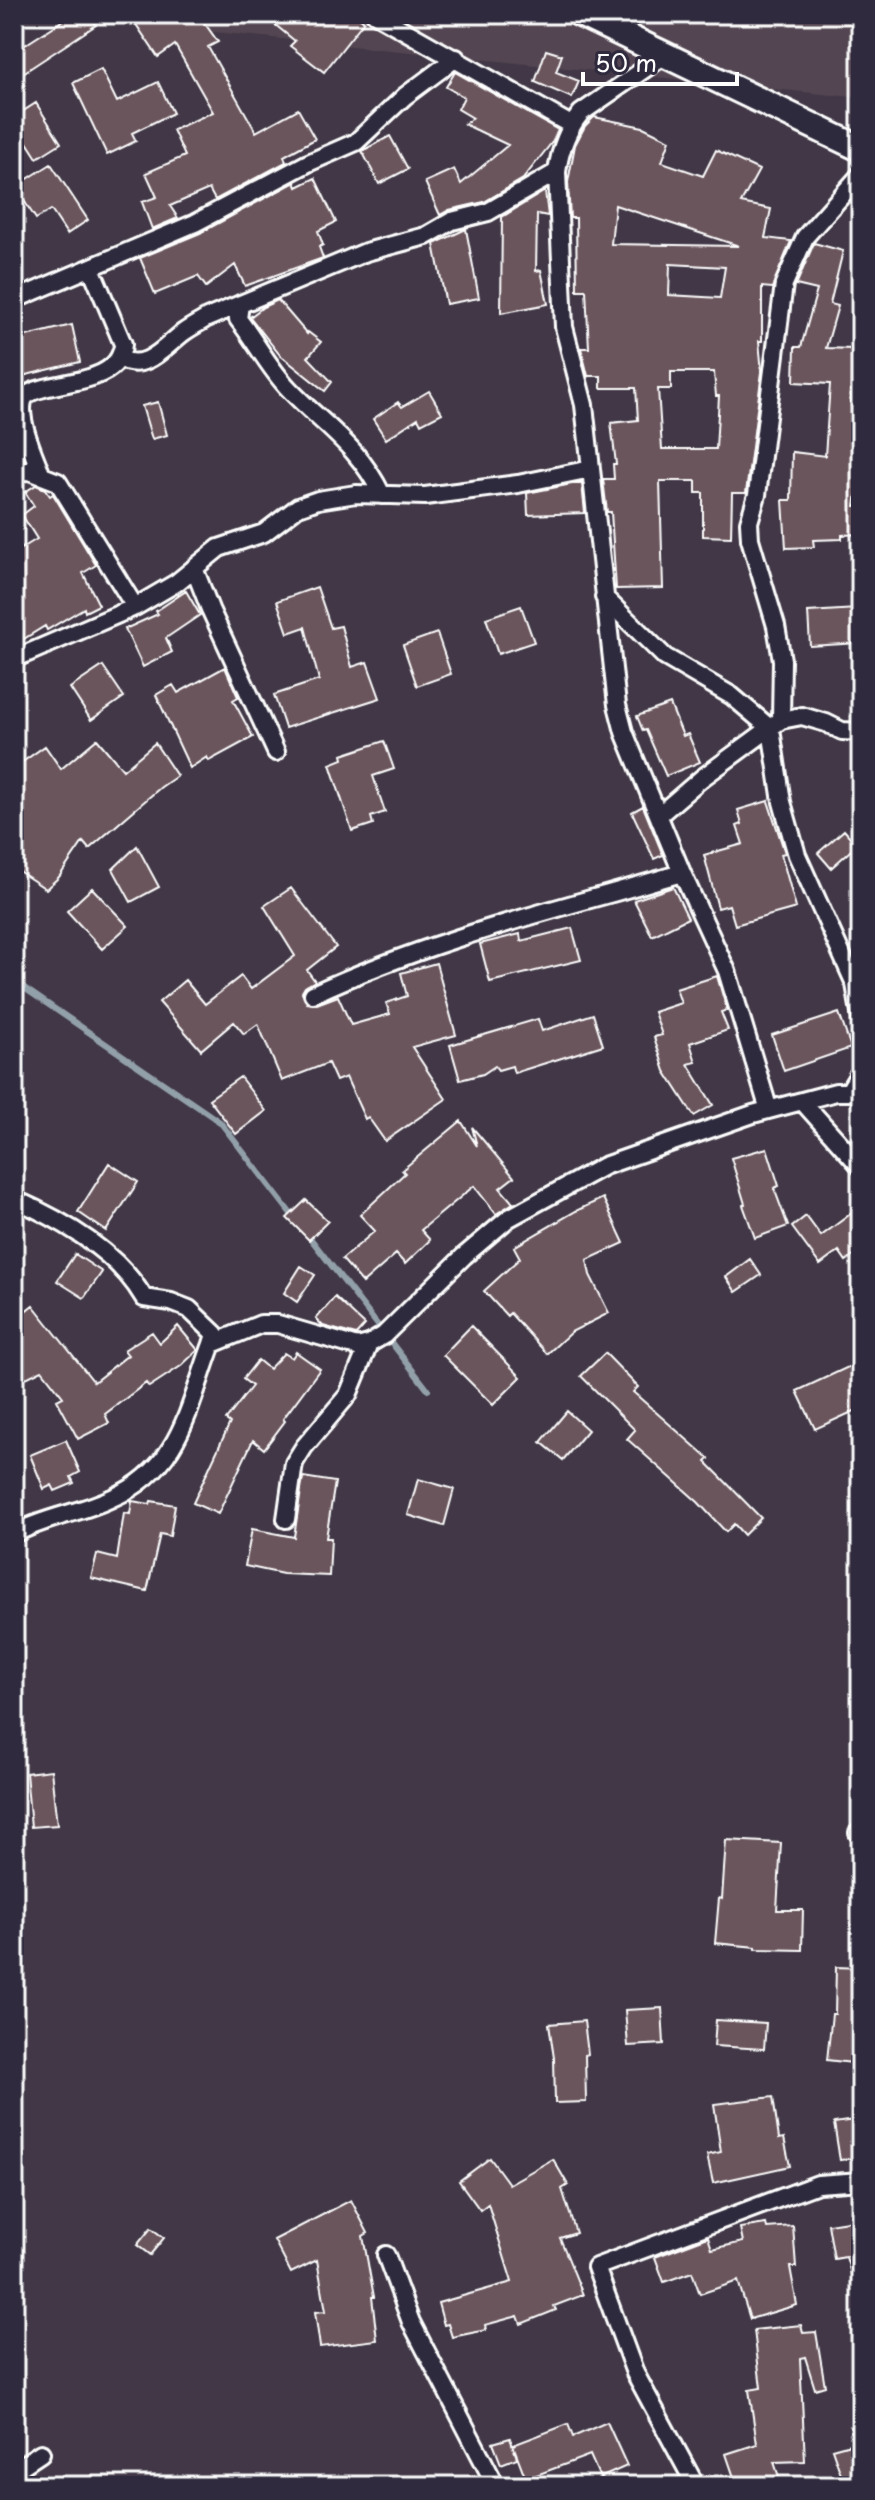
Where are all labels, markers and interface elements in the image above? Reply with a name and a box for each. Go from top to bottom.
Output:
scale bar [583,36,737,86]
text: 50 m [595,44,657,80]

